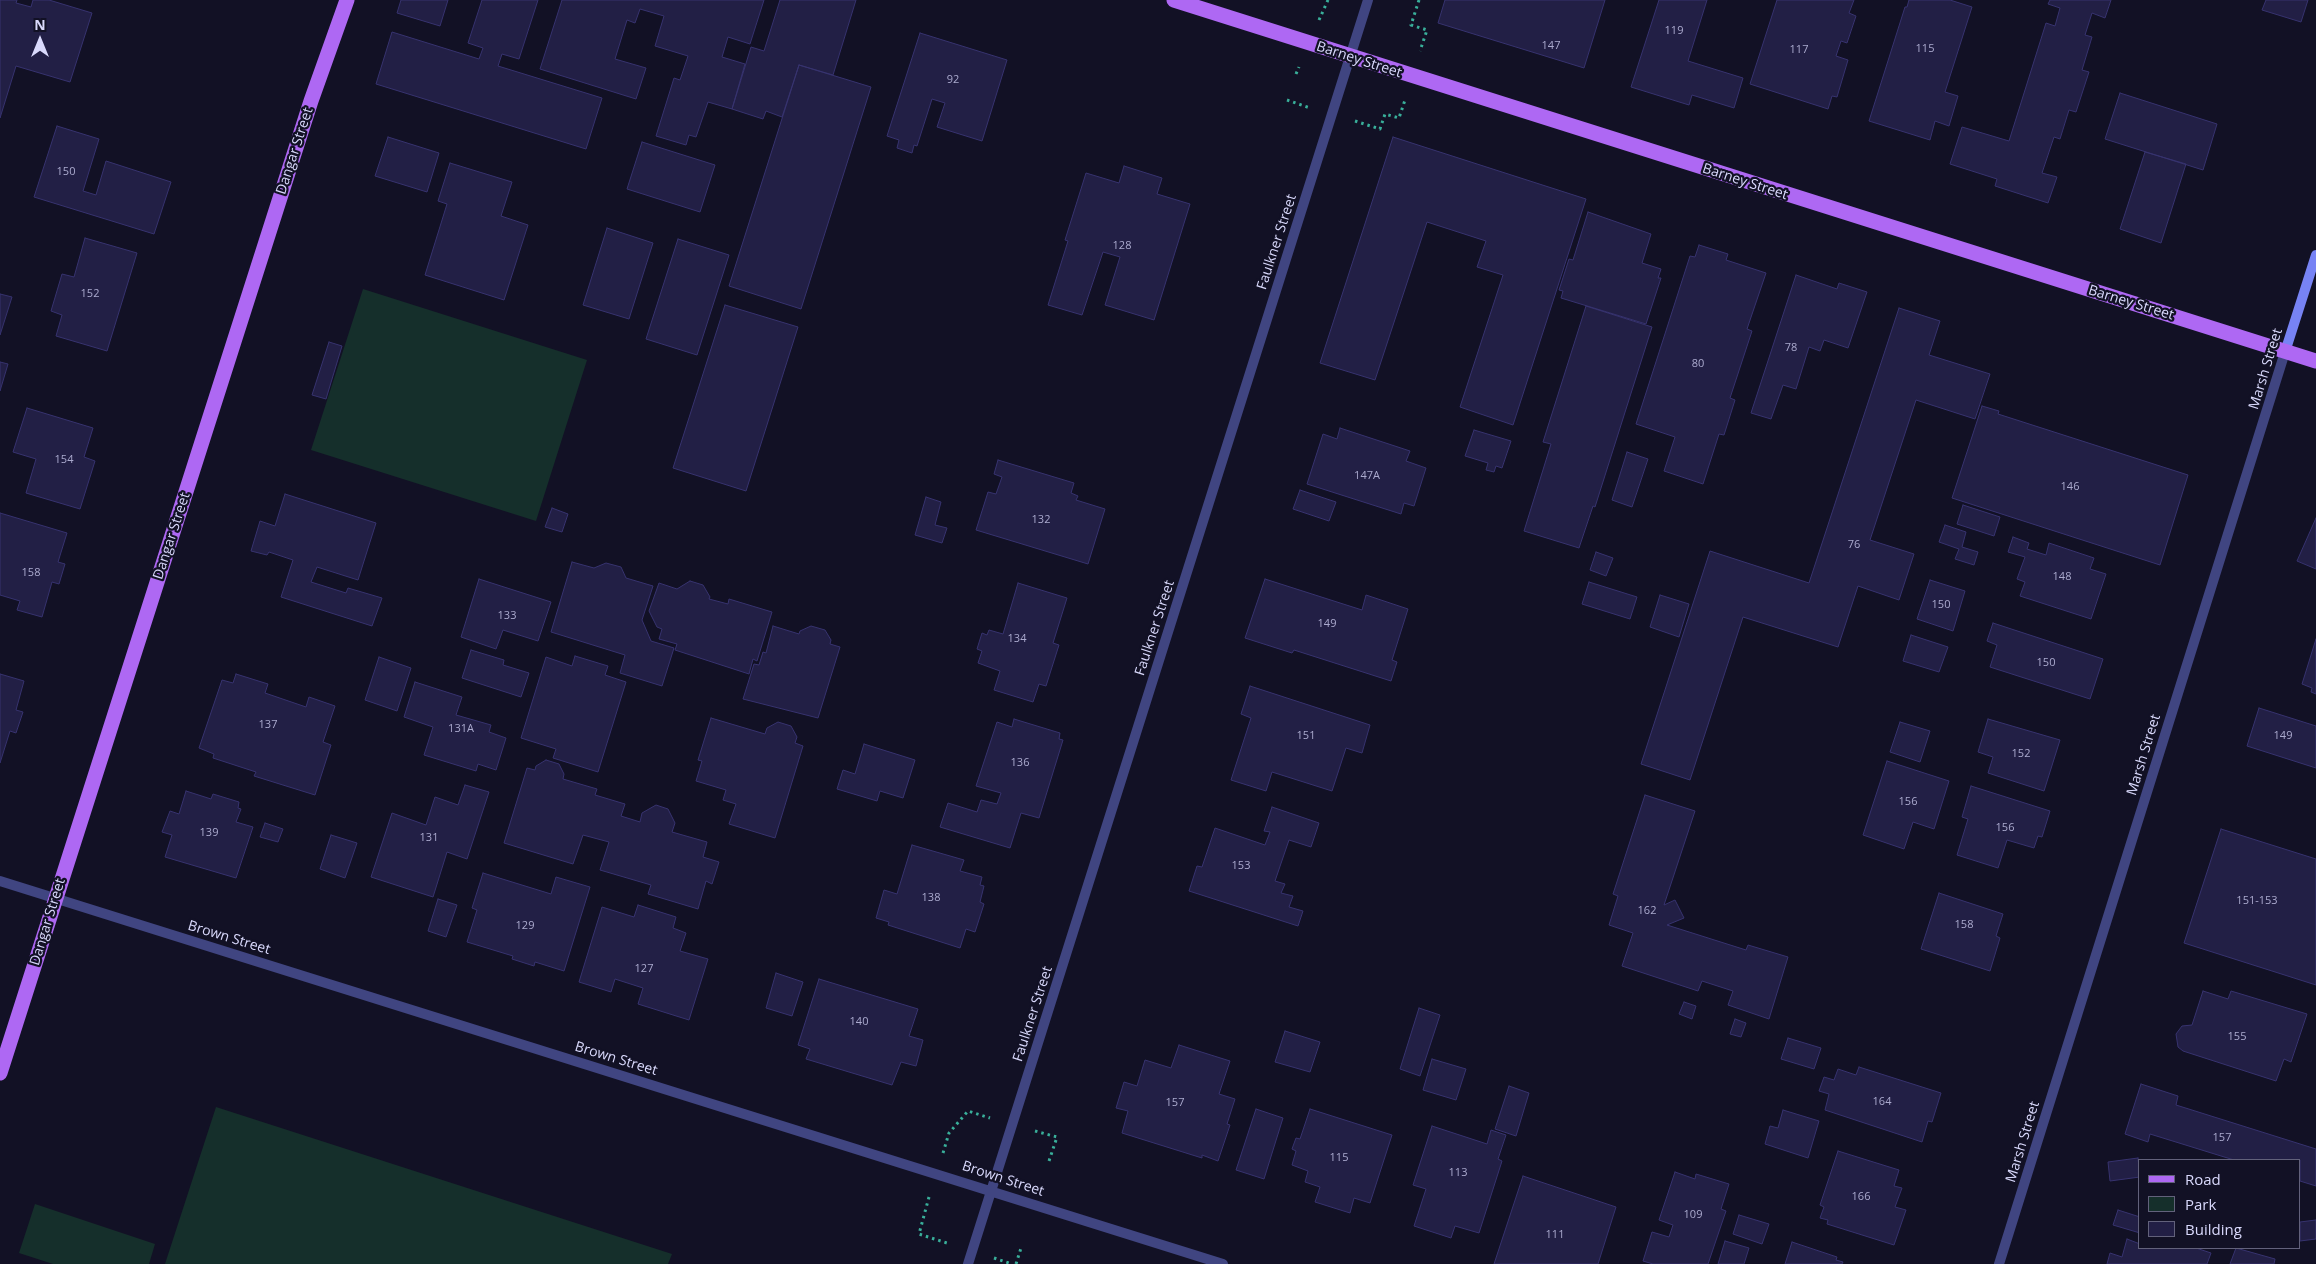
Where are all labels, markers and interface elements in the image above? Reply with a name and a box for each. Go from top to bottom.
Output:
north arrow [15,15,65,65]
text: N [34,15,46,34]
house number: 119 [1665,24,1683,38]
street label: Barney Street [1314,38,1404,82]
house number: 147 [1542,39,1560,53]
house number: 115 [1916,42,1934,56]
house number: 117 [1790,43,1808,57]
house number: 92 [947,73,959,87]
street label: Dangar Street [273,105,317,197]
street label: Barney Street [1700,160,1790,204]
house number: 150 [57,165,75,179]
street label: Faulkner Street [1254,192,1300,292]
house number: 128 [1113,239,1131,253]
street label: Barney Street [2086,282,2176,324]
house number: 152 [81,287,99,301]
street label: Marsh Street [2246,326,2286,412]
house number: 78 [1785,341,1797,355]
house number: 80 [1692,357,1704,371]
house number: 154 [55,453,73,467]
house number: 147A [1354,469,1380,483]
house number: 146 [2061,480,2079,494]
street label: Dangar Street [150,490,194,582]
house number: 132 [1032,513,1050,527]
house number: 76 [1848,538,1860,552]
house number: 158 [22,566,40,580]
house number: 148 [2053,570,2071,584]
street label: Faulkner Street [1132,578,1178,678]
house number: 150 [1932,598,1950,612]
house number: 133 [498,609,516,623]
house number: 149 [1318,617,1336,631]
house number: 134 [1008,632,1026,646]
house number: 150 [2037,656,2055,670]
street label: Marsh Street [2124,712,2164,798]
house number: 137 [259,718,277,732]
house number: 131A [448,722,474,736]
house number: 151 [1297,729,1315,743]
house number: 149 [2274,729,2292,743]
house number: 152 [2012,747,2030,761]
house number: 136 [1011,756,1029,770]
house number: 156 [1899,795,1917,809]
house number: 156 [1996,821,2014,835]
house number: 139 [200,826,218,840]
house number: 131 [420,831,438,845]
house number: 153 [1232,859,1250,873]
street label: Dangar Street [27,876,69,968]
house number: 138 [922,891,940,905]
house number: 151-153 [2236,894,2278,908]
house number: 162 [1638,904,1656,918]
street label: Brown Street [186,917,272,959]
house number: 158 [1955,918,1973,932]
house number: 129 [516,919,534,933]
house number: 127 [635,962,653,976]
street label: Faulkner Street [1010,964,1056,1064]
house number: 140 [850,1015,868,1029]
house number: 155 [2228,1030,2246,1044]
street label: Brown Street [573,1038,659,1080]
house number: 164 [1873,1095,1891,1109]
house number: 157 [1166,1096,1184,1110]
street label: Marsh Street [2003,1099,2043,1185]
house number: 157 [2213,1131,2231,1145]
house number: 115 [1330,1151,1348,1165]
street label: Brown Street [960,1158,1046,1200]
legend [2138,1159,2301,1249]
house number: 113 [1449,1166,1467,1180]
text: Road [2185,1169,2221,1189]
house number: 166 [1852,1190,1870,1204]
text: Park [2185,1194,2216,1214]
house number: 109 [1684,1208,1702,1222]
text: Building [2185,1219,2242,1239]
house number: 111 [1546,1228,1564,1242]

